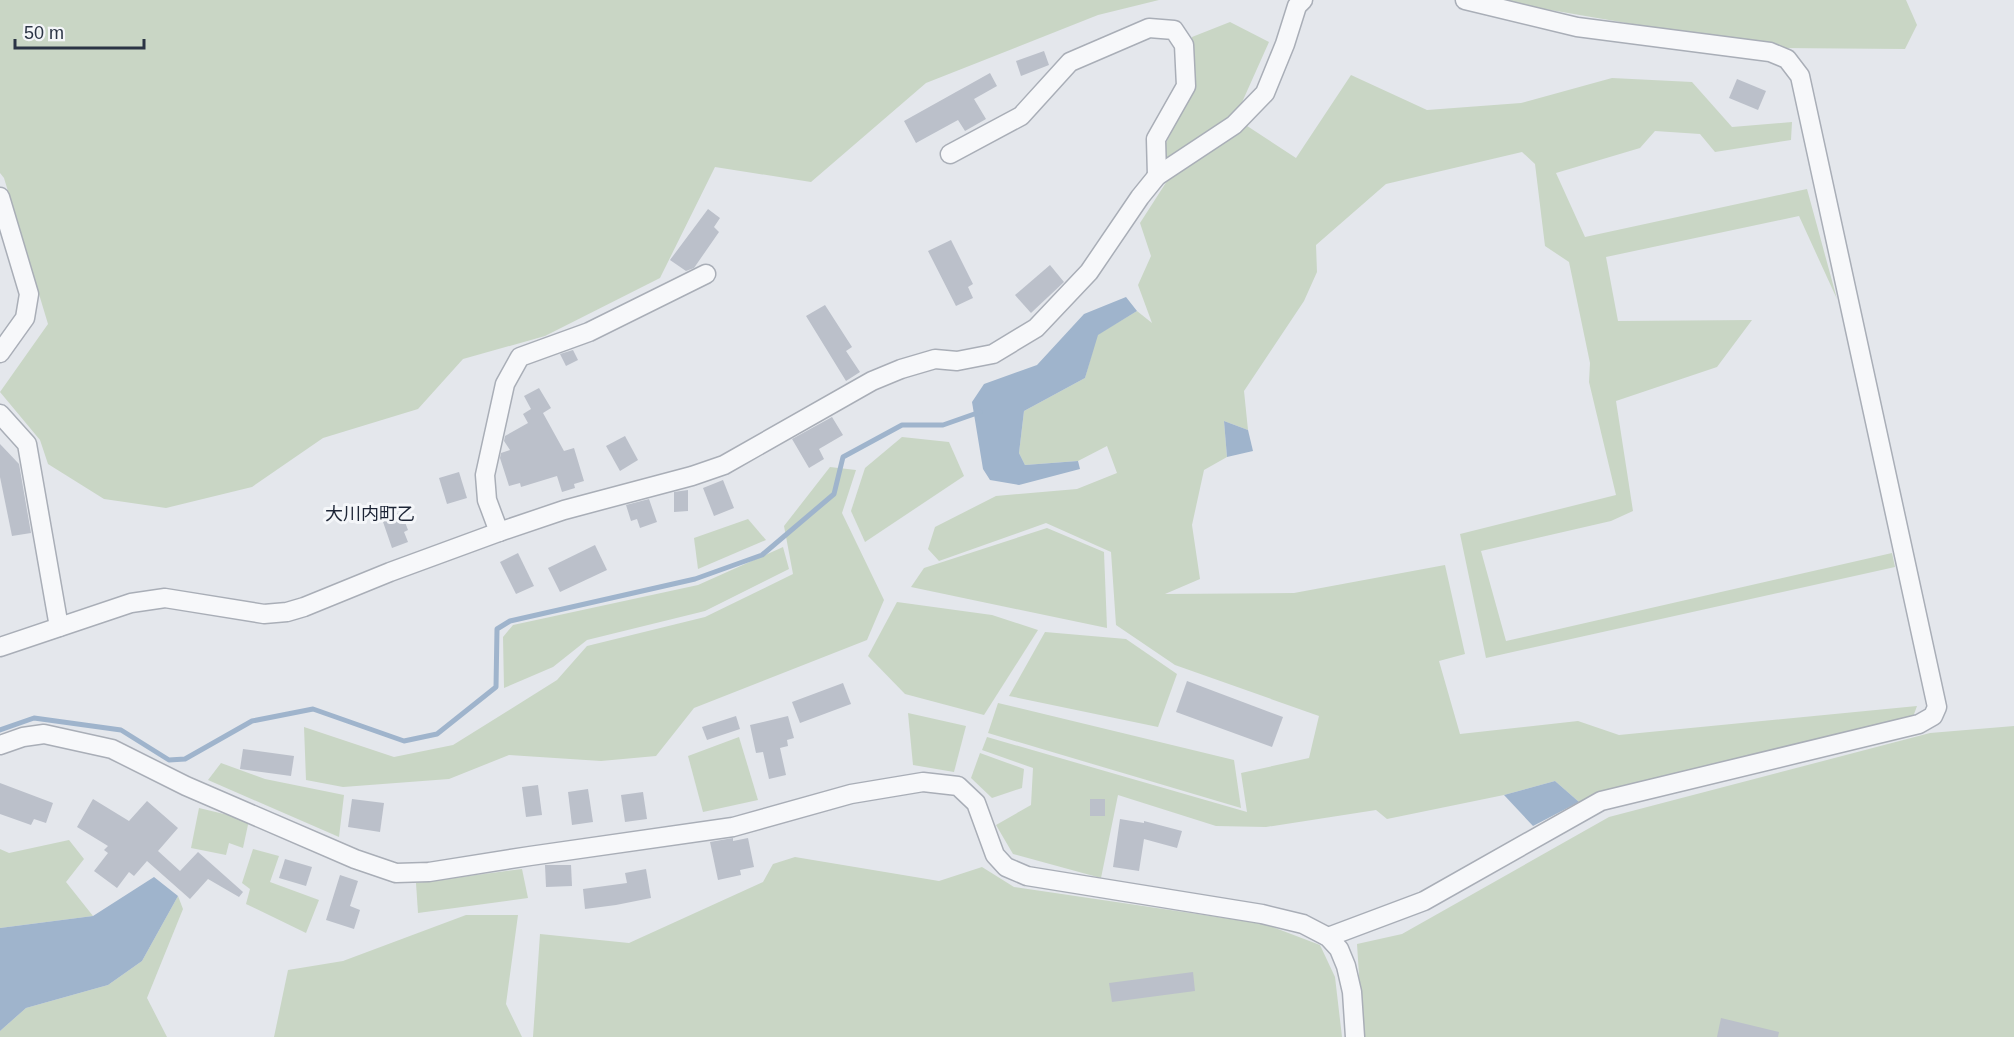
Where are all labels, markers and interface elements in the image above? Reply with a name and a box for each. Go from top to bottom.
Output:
scale bar [15,12,144,50]
text: 50 m [24,23,64,43]
district label: 大川内町乙 [325,504,415,524]

